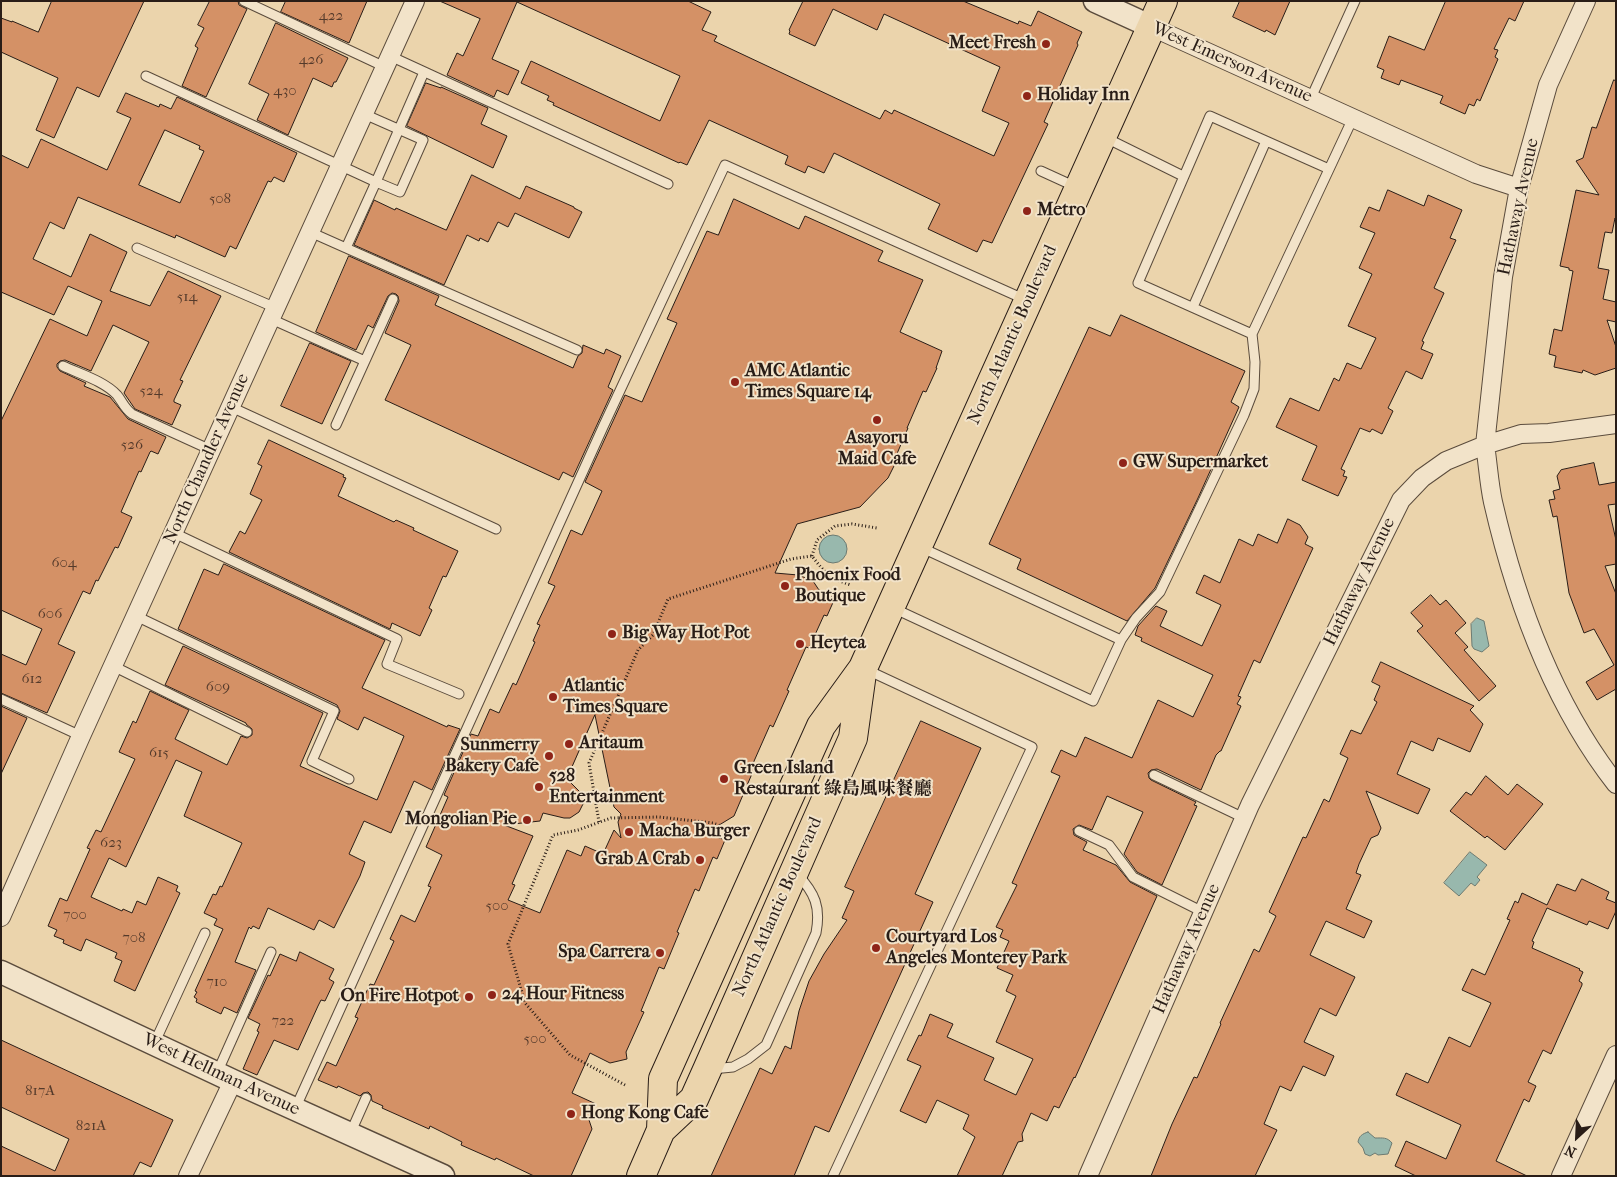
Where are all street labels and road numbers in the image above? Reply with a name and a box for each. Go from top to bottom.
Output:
street label: West Emerson Avenue [1149,18,1315,108]
street label: Hathaway Avenue [1494,136,1544,278]
street label: North Atlantic Boulevard [964,242,1062,428]
street label: North Chandler Avenue [160,370,254,548]
street label: Hathaway Avenue [1320,514,1400,650]
street label: North Atlantic Boulevard [729,814,827,1000]
street label: Hathaway Avenue [1149,881,1225,1017]
street label: West Hellman Avenue [139,1029,303,1121]

